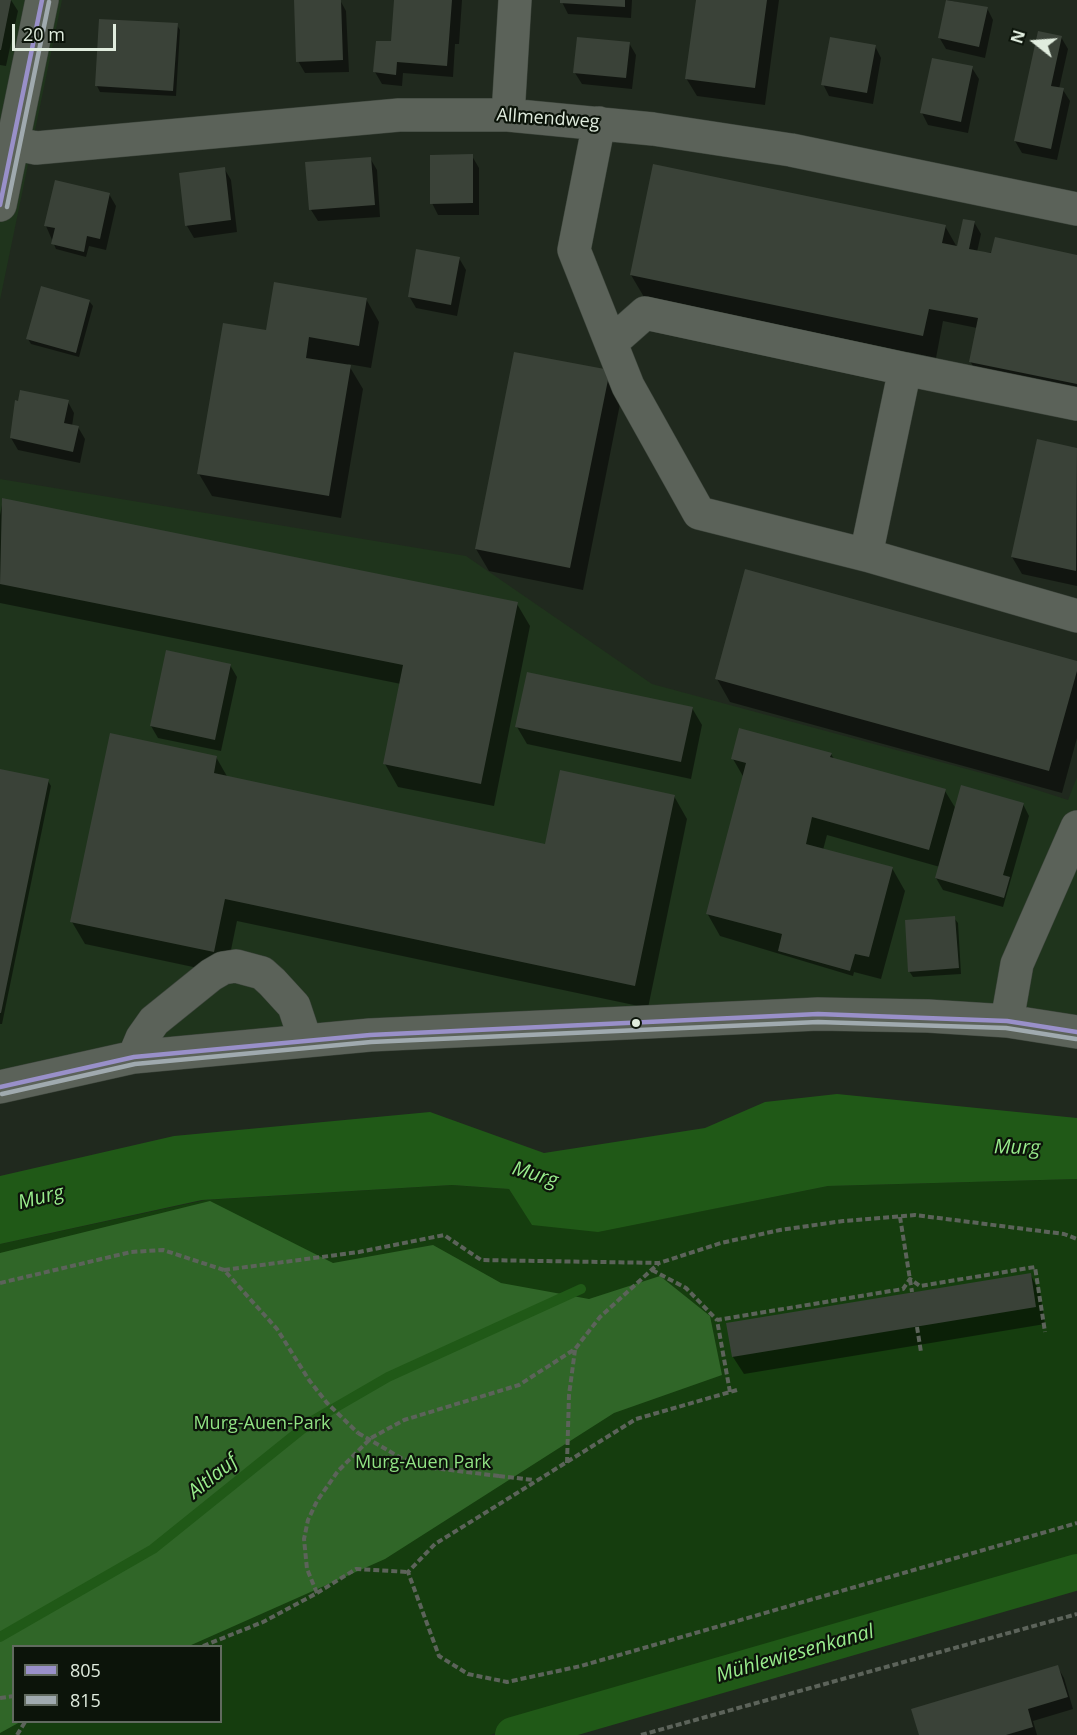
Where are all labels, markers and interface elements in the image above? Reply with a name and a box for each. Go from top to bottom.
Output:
scale bar [15,12,118,50]
north arrow [1005,12,1065,72]
text: 20 m [23,22,65,46]
text: N [1005,27,1030,46]
street label: Allmendweg [496,105,600,133]
unlabelled marker [630,1017,642,1029]
water label: Murg [994,1136,1040,1160]
water label: Murg [509,1157,561,1193]
water label: Murg [16,1181,66,1215]
park label: Murg-Auen-Park [193,1413,331,1435]
water label: Altlauf [183,1450,243,1504]
park label: Murg-Auen Park [355,1452,491,1474]
water label: Mühlewiesenkanal [713,1620,877,1688]
legend [12,1645,222,1723]
text: 805 [70,1658,101,1682]
text: 815 [70,1688,101,1712]

